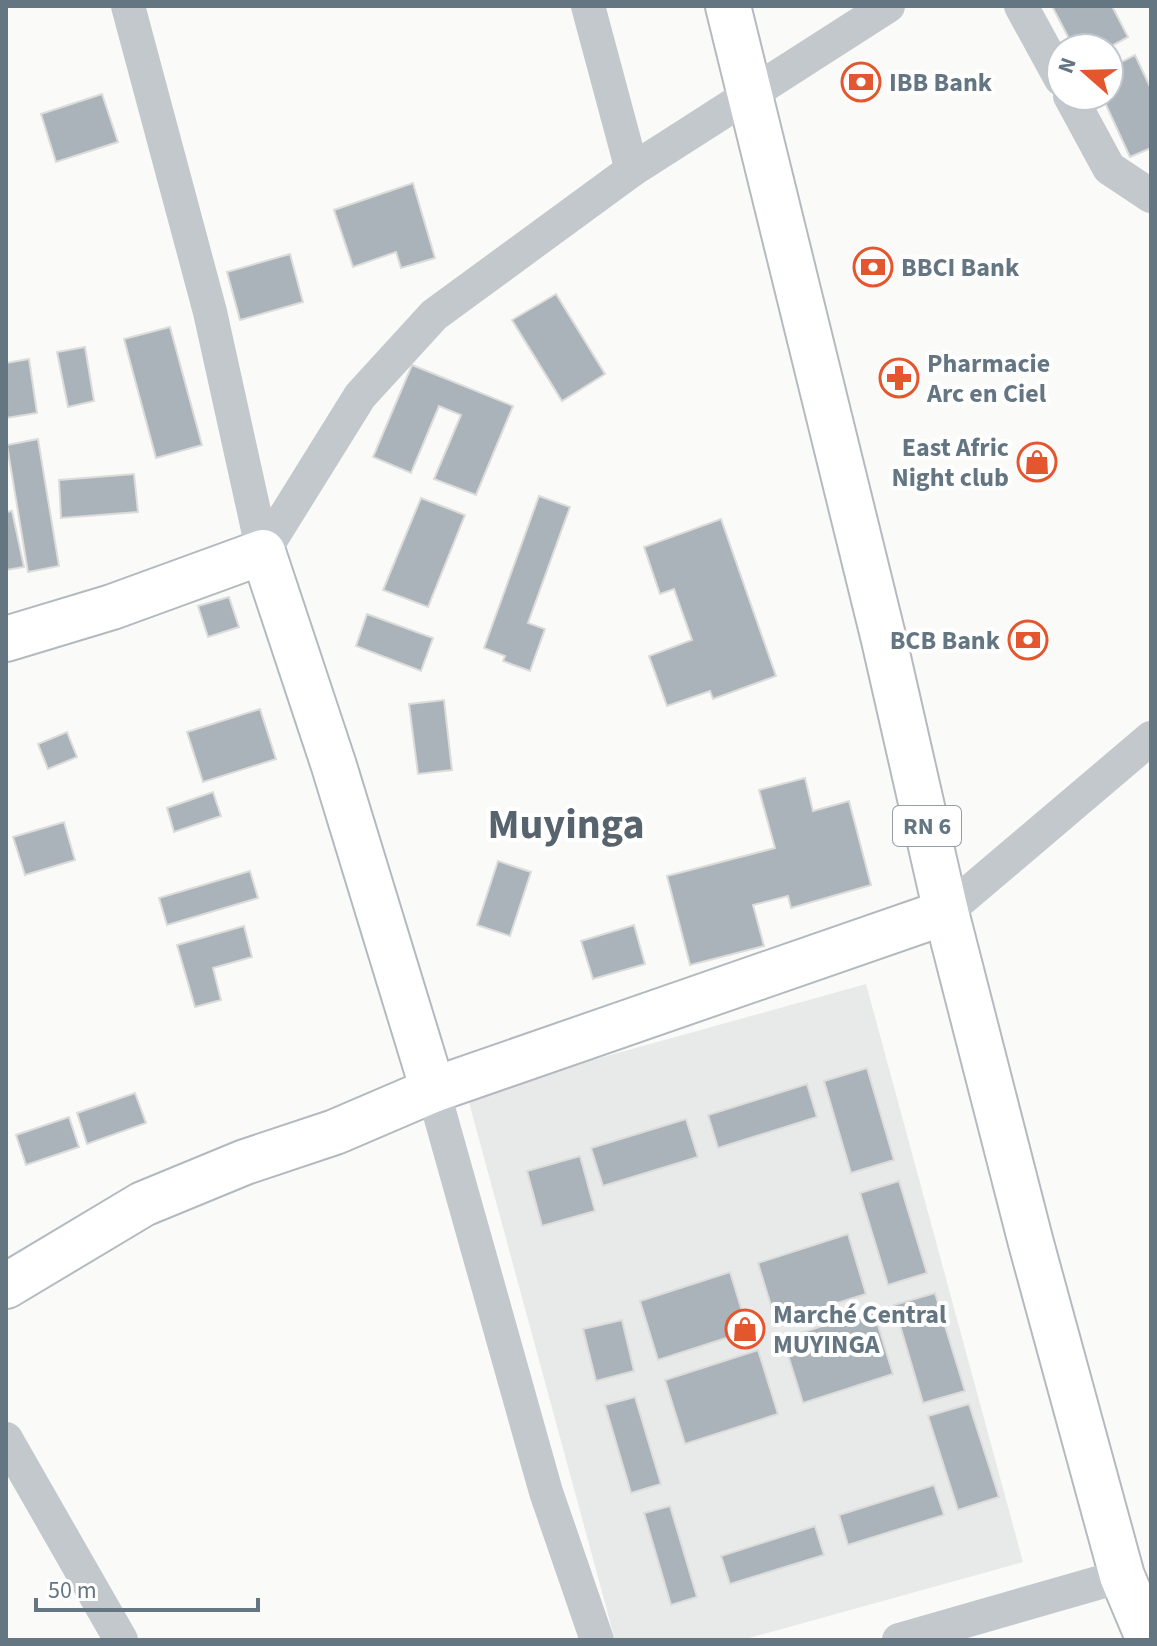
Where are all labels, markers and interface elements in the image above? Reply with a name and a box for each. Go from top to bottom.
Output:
north arrow [1045,32,1125,112]
text: N [1050,53,1085,78]
bank icon: IBB Bank [840,61,882,103]
place label: IBB Bank [889,64,993,101]
bank icon: BBCI Bank [852,246,894,288]
place label: BBCI Bank [901,249,1020,286]
place label: Pharmacie Arc en Ciel [926,345,1050,412]
pharmacy icon: Pharmacie Arc en Ciel [878,357,920,399]
place label: East Afric Night club [891,429,1009,496]
shop icon: East Afric Night club [1016,441,1058,483]
bank icon: BCB Bank [1007,619,1049,661]
place label: BCB Bank [890,622,1001,659]
district label: Muyinga [487,795,645,855]
road number: RN 6 [893,806,961,846]
place label: Marché Central MUYINGA [773,1296,947,1363]
shop icon: Marché Central MUYINGA [724,1308,766,1350]
scale bar [36,1562,258,1612]
text: 50 m [48,1573,97,1608]

